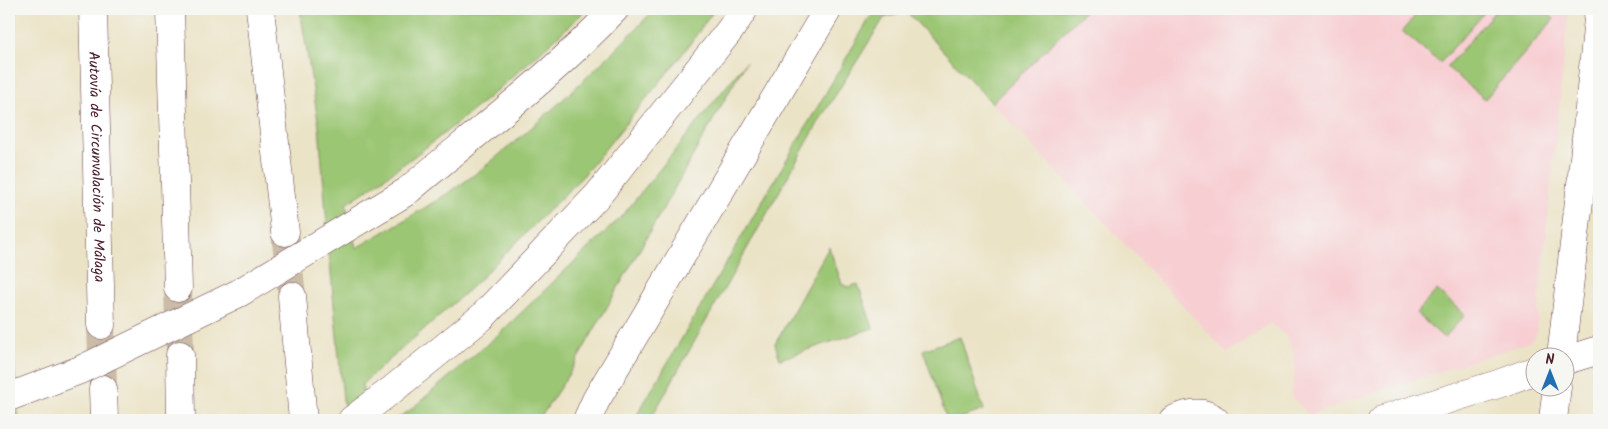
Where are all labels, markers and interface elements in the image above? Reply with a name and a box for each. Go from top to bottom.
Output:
street label: Autovía de Circunvalación de Málaga [81,51,111,283]
north arrow [1526,346,1576,396]
text: N [1546,349,1555,371]

